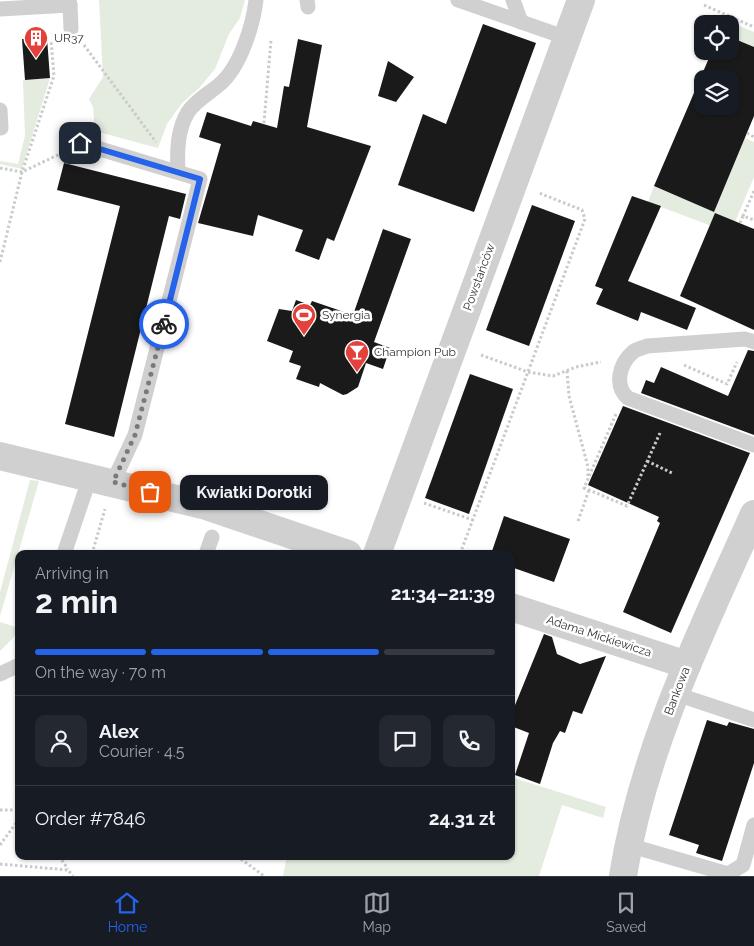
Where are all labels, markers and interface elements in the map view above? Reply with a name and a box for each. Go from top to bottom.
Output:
map controls [694,15,739,115]
button: locate [694,15,739,60]
building icon: UR37 [23,25,49,59]
place label: UR37 [54,31,84,45]
button: layers [694,70,739,115]
pin [59,122,101,164]
icon: home [66,129,94,157]
street label: Powstańców [460,241,498,312]
courier [139,299,189,349]
sports icon: Synergia [291,302,317,336]
place label: Synergia [322,308,370,322]
icon: bike [150,310,178,338]
bar icon: Champion Pub [344,339,370,373]
place label: Champion Pub [374,345,456,359]
pin [129,471,171,513]
callout: Kwiatki Dorotki [180,474,328,510]
icon: bag [136,478,164,506]
text: Kwiatki Dorotki [196,483,312,502]
text: Arriving in [35,564,109,583]
text: 21:34–21:39 [391,582,495,604]
text: 2 min [35,583,118,620]
street label: Adama Mickiewicza [545,612,653,660]
text: On the way · 70 m [35,663,166,682]
street label: Bankowa [661,665,693,717]
button: person [35,715,87,767]
button: chat [379,715,431,767]
button: phone [443,715,495,767]
text: Alex [99,720,139,742]
text: Courier · 4.5 [99,742,184,761]
text: Order #7846 [35,807,146,829]
text: 24.31 zł [429,807,495,829]
tab: Home [108,889,147,935]
tab: Map [363,889,391,935]
tab: Saved [606,889,646,935]

